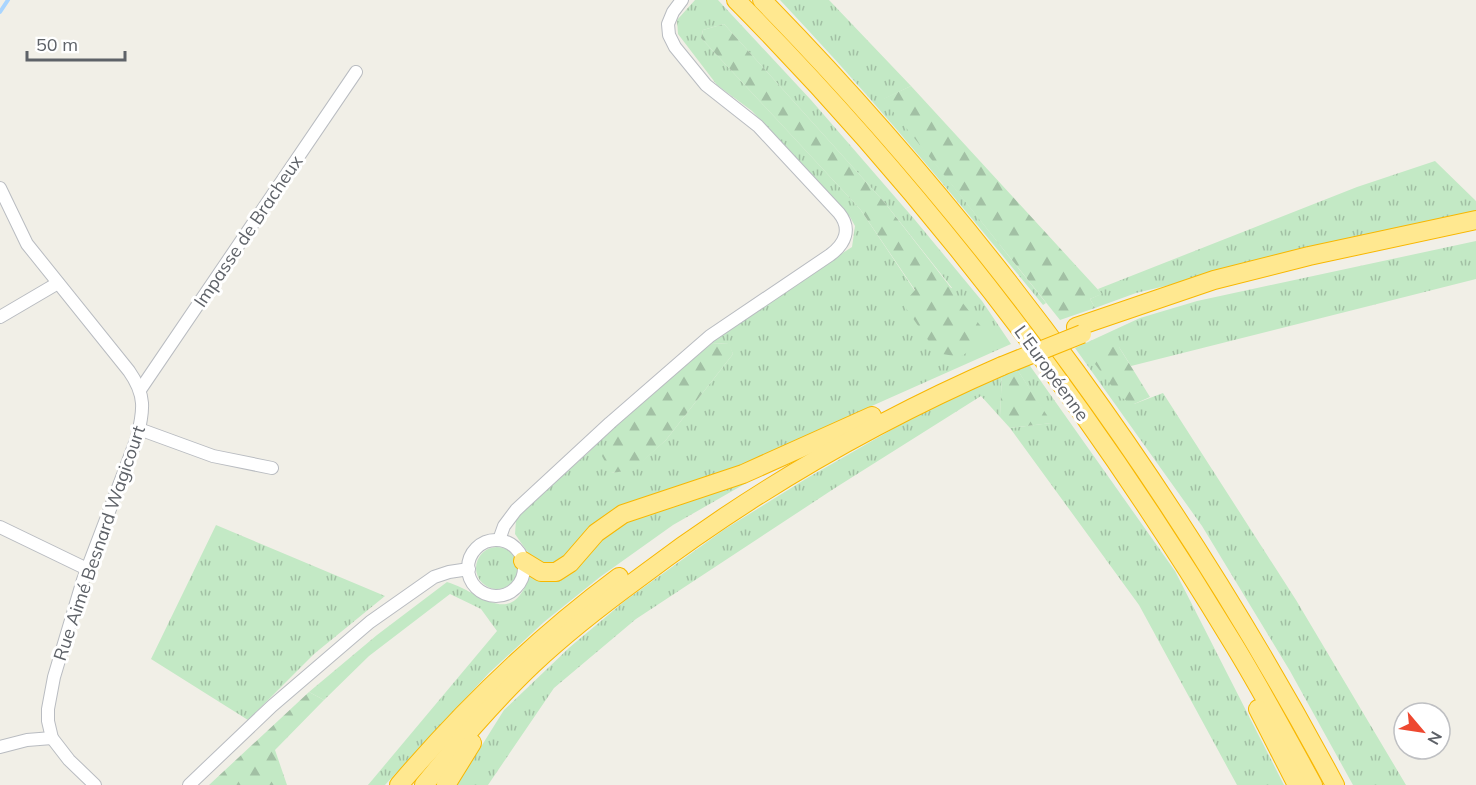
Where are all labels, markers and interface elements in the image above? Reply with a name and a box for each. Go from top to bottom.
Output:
scale bar [27,24,124,62]
text: 50 m [36,33,78,56]
street label: Impasse de Bracheux [189,150,308,311]
street label: L'Européenne [1010,321,1094,425]
street label: Rue Aimé Besnard Wagicourt [48,422,150,664]
north arrow [1392,701,1452,761]
text: N [1423,728,1447,748]

